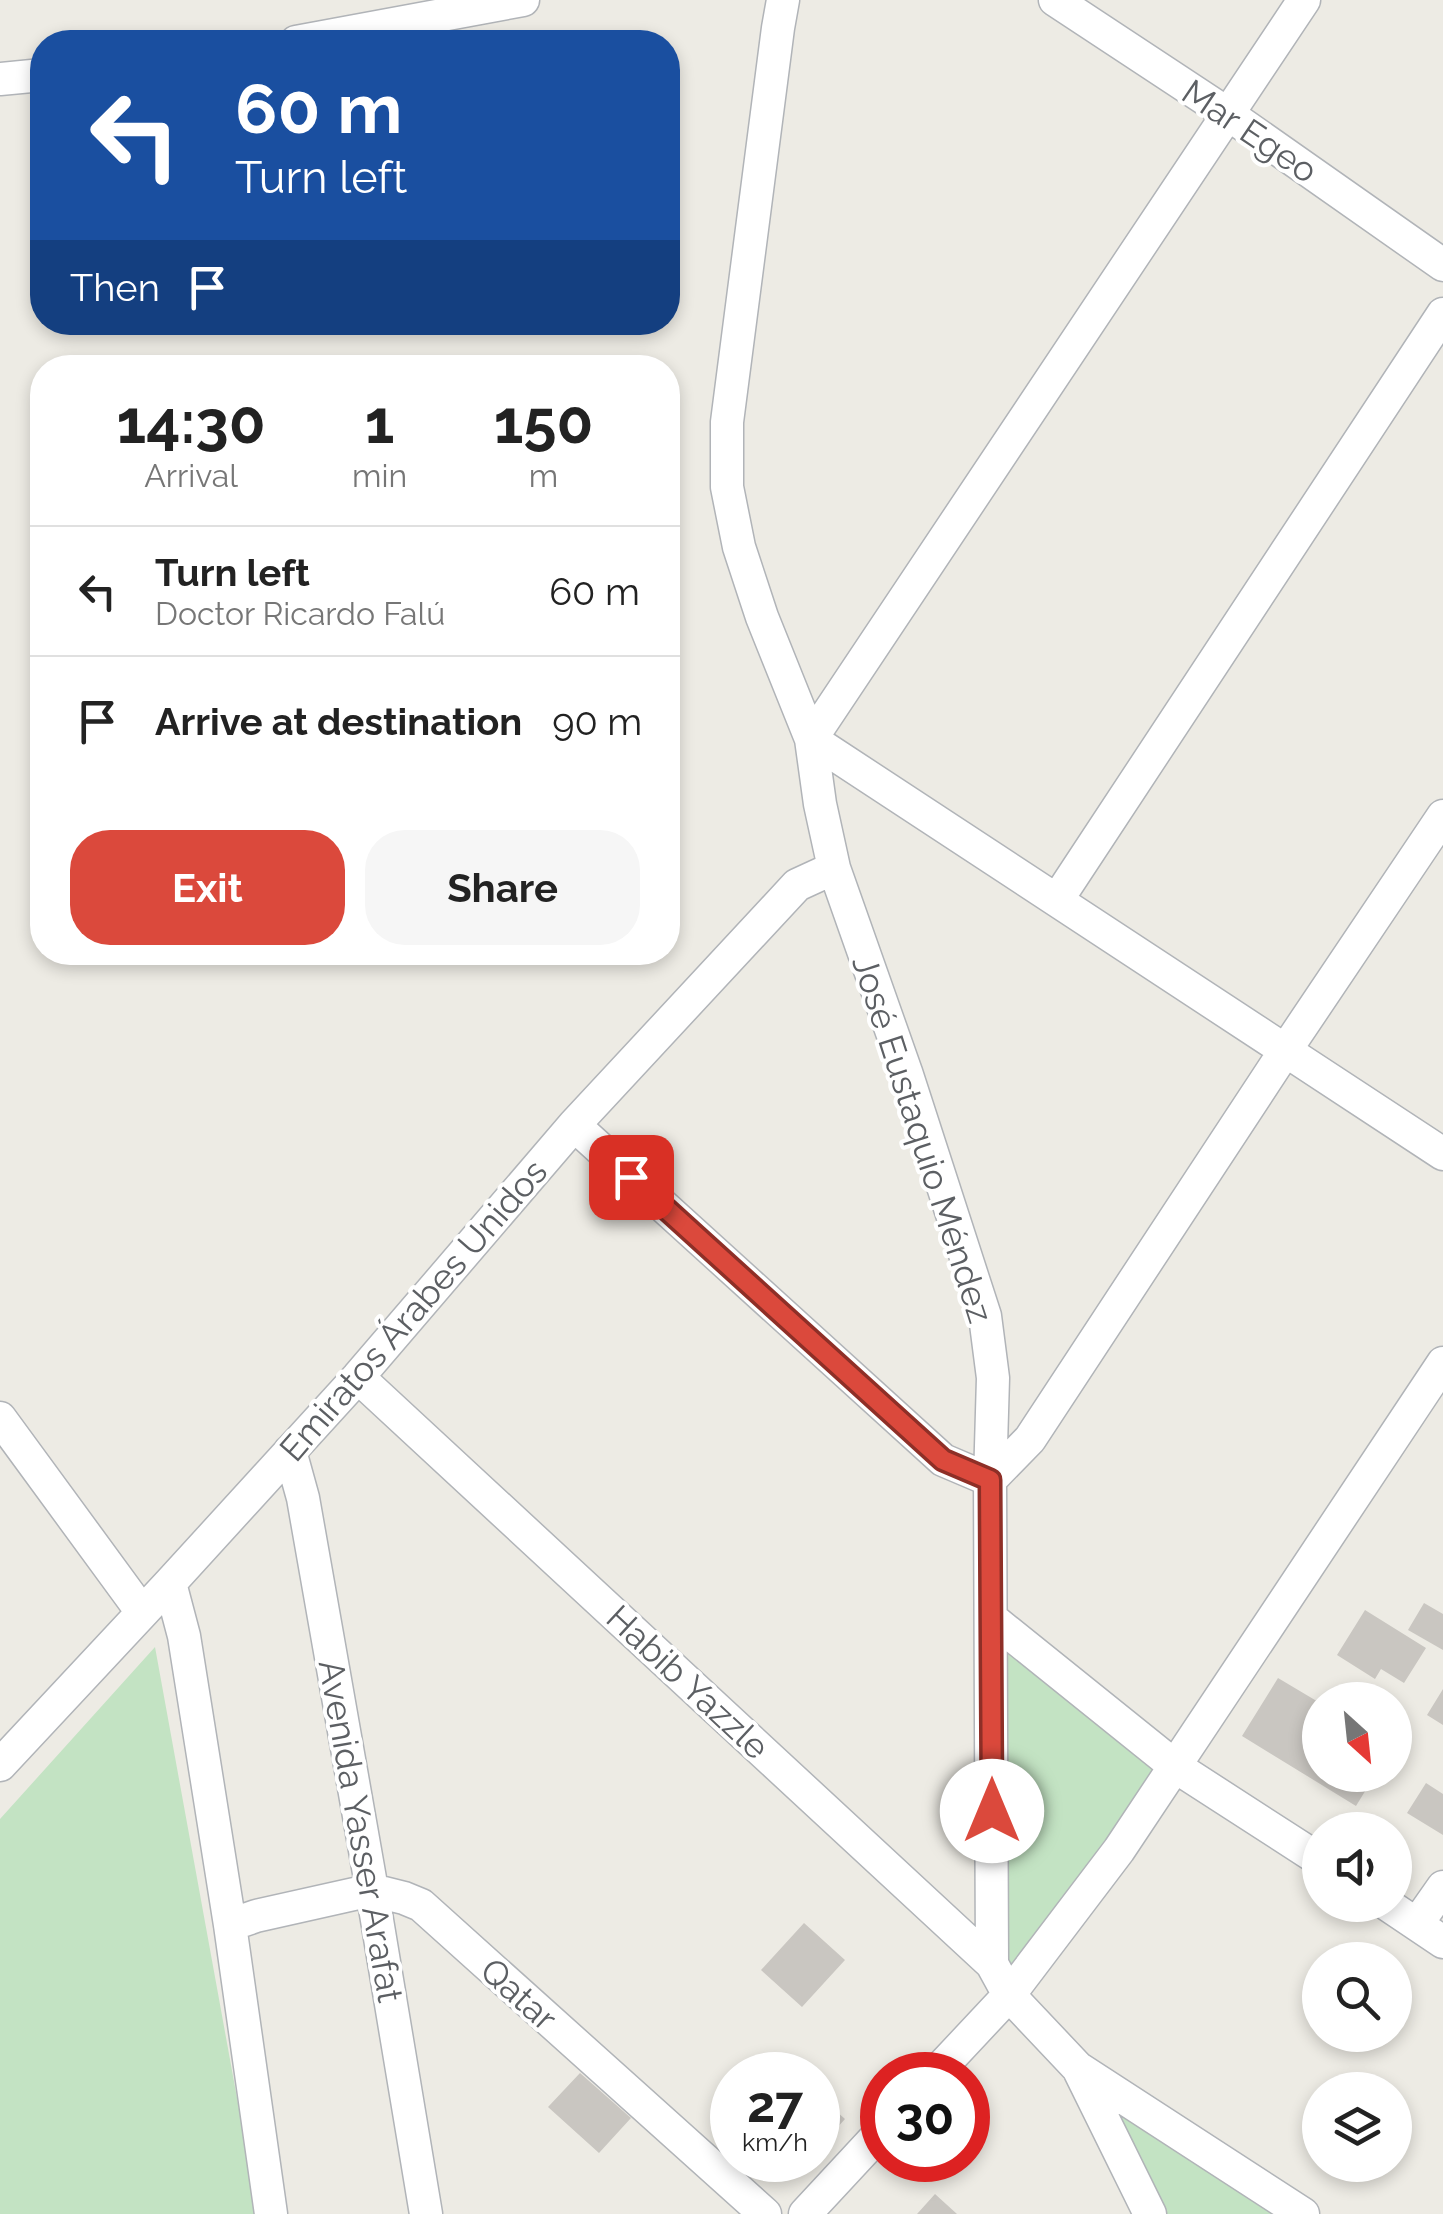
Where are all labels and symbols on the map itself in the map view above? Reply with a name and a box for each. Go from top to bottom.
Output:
street label: Mar Egeo [1175,71,1325,191]
street label: José Eustaquio Méndez [844,950,1002,1328]
pin [589,1135,674,1220]
street label: Emiratos Árabes Unidos [271,1151,555,1469]
street label: Habib Yazzle [599,1597,777,1767]
street label: Avenida Yasser Arafat [311,1657,411,2006]
north arrow [1302,1682,1412,1792]
position arrow [940,1759,1044,1863]
street label: Qatar [473,1949,565,2039]
speed limit sign: 30 [860,2052,990,2182]

